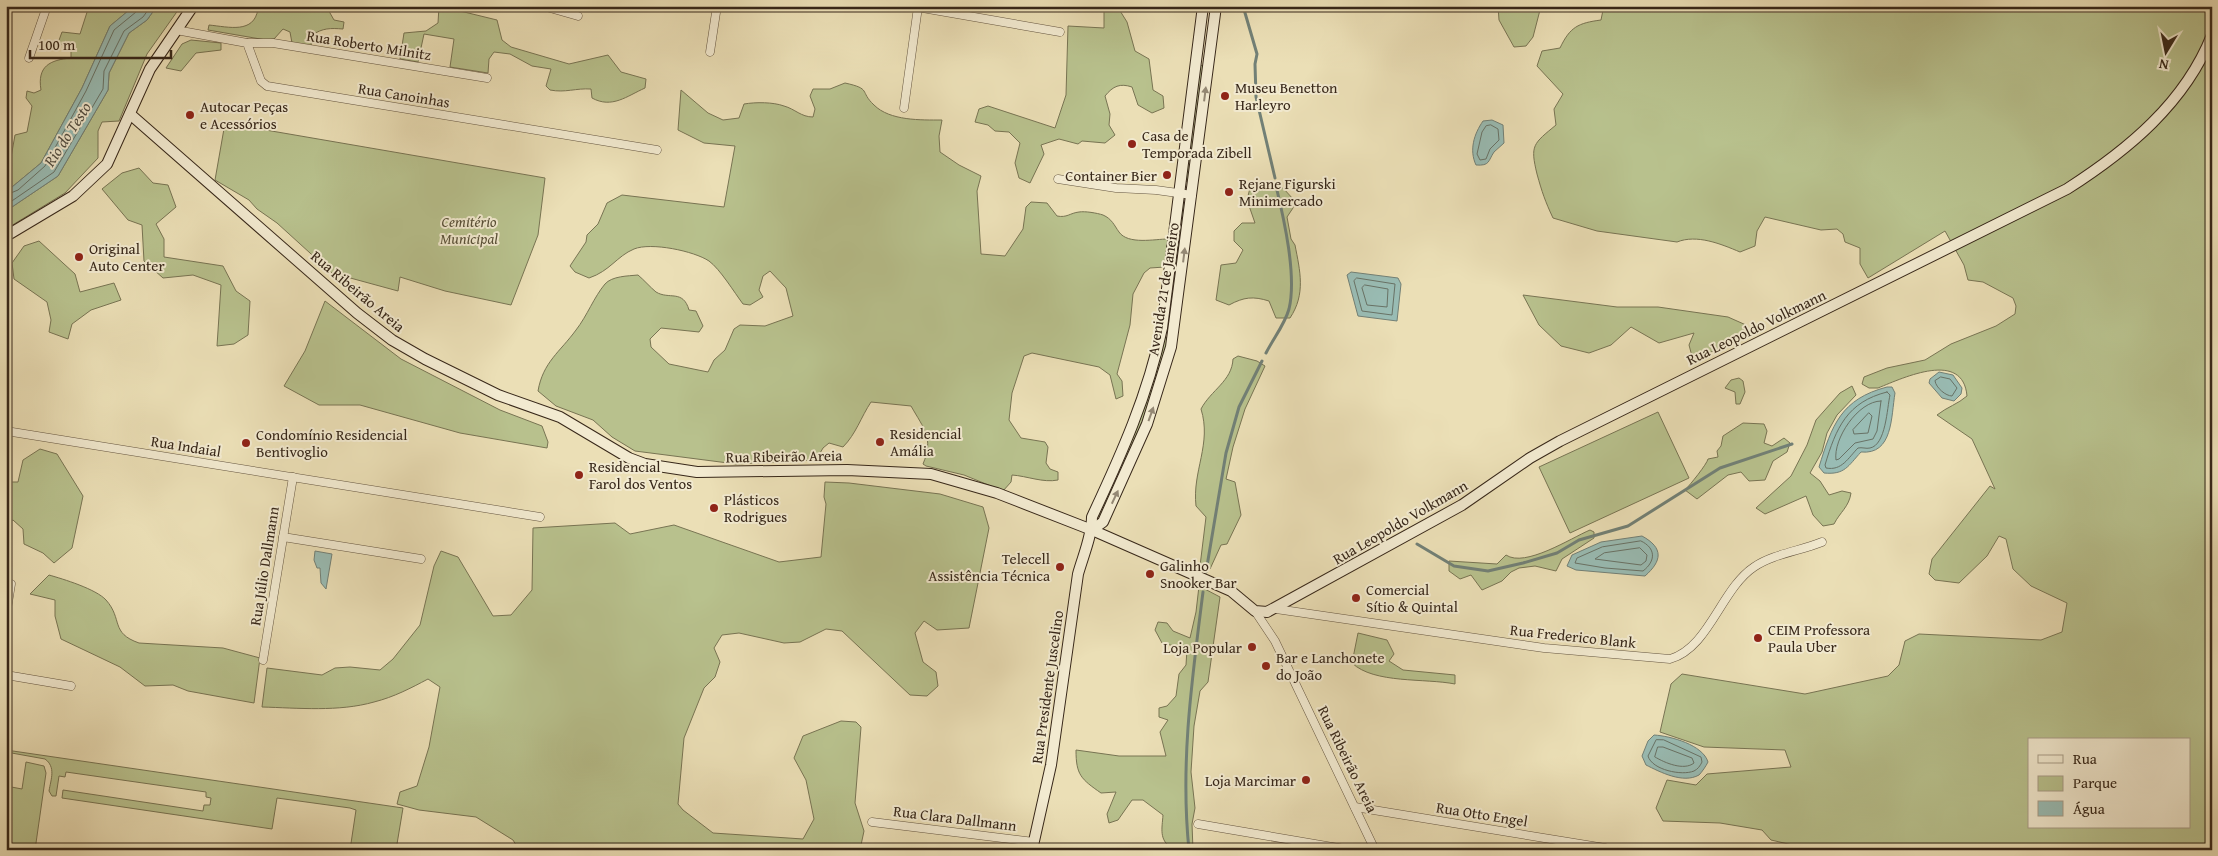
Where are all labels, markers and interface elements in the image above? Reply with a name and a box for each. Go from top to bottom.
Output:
street label: Rua Roberto Milnitz [305,25,433,65]
scale bar [30,28,171,60]
north arrow [2140,28,2190,78]
text: 100 m [38,34,76,55]
text: N [2157,54,2170,75]
street label: Rua Canoinhas [357,77,451,113]
place label: Museu Benetton Harleyro [1235,77,1338,115]
one-way arrow [1201,86,1209,102]
marker: Museu Benetton Harleyro [1219,90,1231,102]
place label: Autocar Peças e Acessórios [200,96,288,134]
water label: Rio do Testo [37,97,97,172]
marker: Autocar Peças e Acessórios [184,109,196,121]
place label: Casa de Temporada Zibell [1142,125,1252,163]
marker: Casa de Temporada Zibell [1126,138,1138,150]
place label: Container Bier [1065,165,1157,186]
marker: Container Bier [1161,169,1173,181]
place label: Rejane Figurski Minimercado [1239,173,1336,211]
marker: Rejane Figurski Minimercado [1223,186,1235,198]
park label: Cemitério Municipal [440,211,498,249]
street label: Avenida 21 de Janeiro [1142,220,1184,357]
place label: Original Auto Center [89,238,165,276]
street label: Rua Ribeirão Areia [307,245,409,337]
one-way arrow [1180,247,1188,263]
marker: Original Auto Center [73,251,85,263]
street label: Rua Leopoldo Volkmann [1683,284,1830,370]
one-way arrow [1147,406,1155,421]
place label: Residencial Amália [890,423,961,461]
place label: Condomínio Residencial Bentivoglio [256,424,407,462]
street label: Rua Indaial [149,430,223,462]
marker: Residencial Amália [874,436,886,448]
marker: Condomínio Residencial Bentivoglio [240,437,252,449]
street label: Rua Ribeirão Areia [726,444,842,468]
place label: Residencial Farol dos Ventos [589,456,692,494]
marker: Residencial Farol dos Ventos [573,469,585,481]
street label: Rua Leopoldo Volkmann [1329,474,1472,569]
place label: Plásticos Rodrigues [724,489,787,527]
one-way arrow [1111,490,1119,504]
marker: Plásticos Rodrigues [708,502,720,514]
street label: Rua Júlio Dallmann [244,504,284,627]
place label: Telecell Assistência Técnica [928,548,1050,586]
place label: Galinho Snooker Bar [1160,555,1237,593]
marker: Telecell Assistência Técnica [1054,561,1066,573]
marker: Galinho Snooker Bar [1144,568,1156,580]
place label: Comercial Sítio & Quintal [1366,579,1458,617]
marker: Comercial Sítio & Quintal [1350,592,1362,604]
street label: Rua Presidente Juscelino [1026,609,1068,765]
street label: Rua Frederico Blank [1509,619,1637,653]
place label: CEIM Professora Paula Uber [1768,619,1870,657]
marker: CEIM Professora Paula Uber [1752,632,1764,644]
place label: Loja Popular [1163,637,1242,658]
marker: Loja Popular [1246,641,1258,653]
place label: Bar e Lanchonete do João [1276,647,1385,685]
marker: Bar e Lanchonete do João [1260,660,1272,672]
street label: Rua Ribeirão Areia [1313,702,1383,816]
legend [2028,738,2190,828]
text: Rua [2073,748,2097,769]
place label: Loja Marcimar [1205,770,1296,791]
text: Parque [2073,772,2117,793]
marker: Loja Marcimar [1300,774,1312,786]
street label: Rua Otto Engel [1435,796,1529,832]
text: Água [2073,798,2105,819]
street label: Rua Clara Dallmann [892,800,1018,836]

